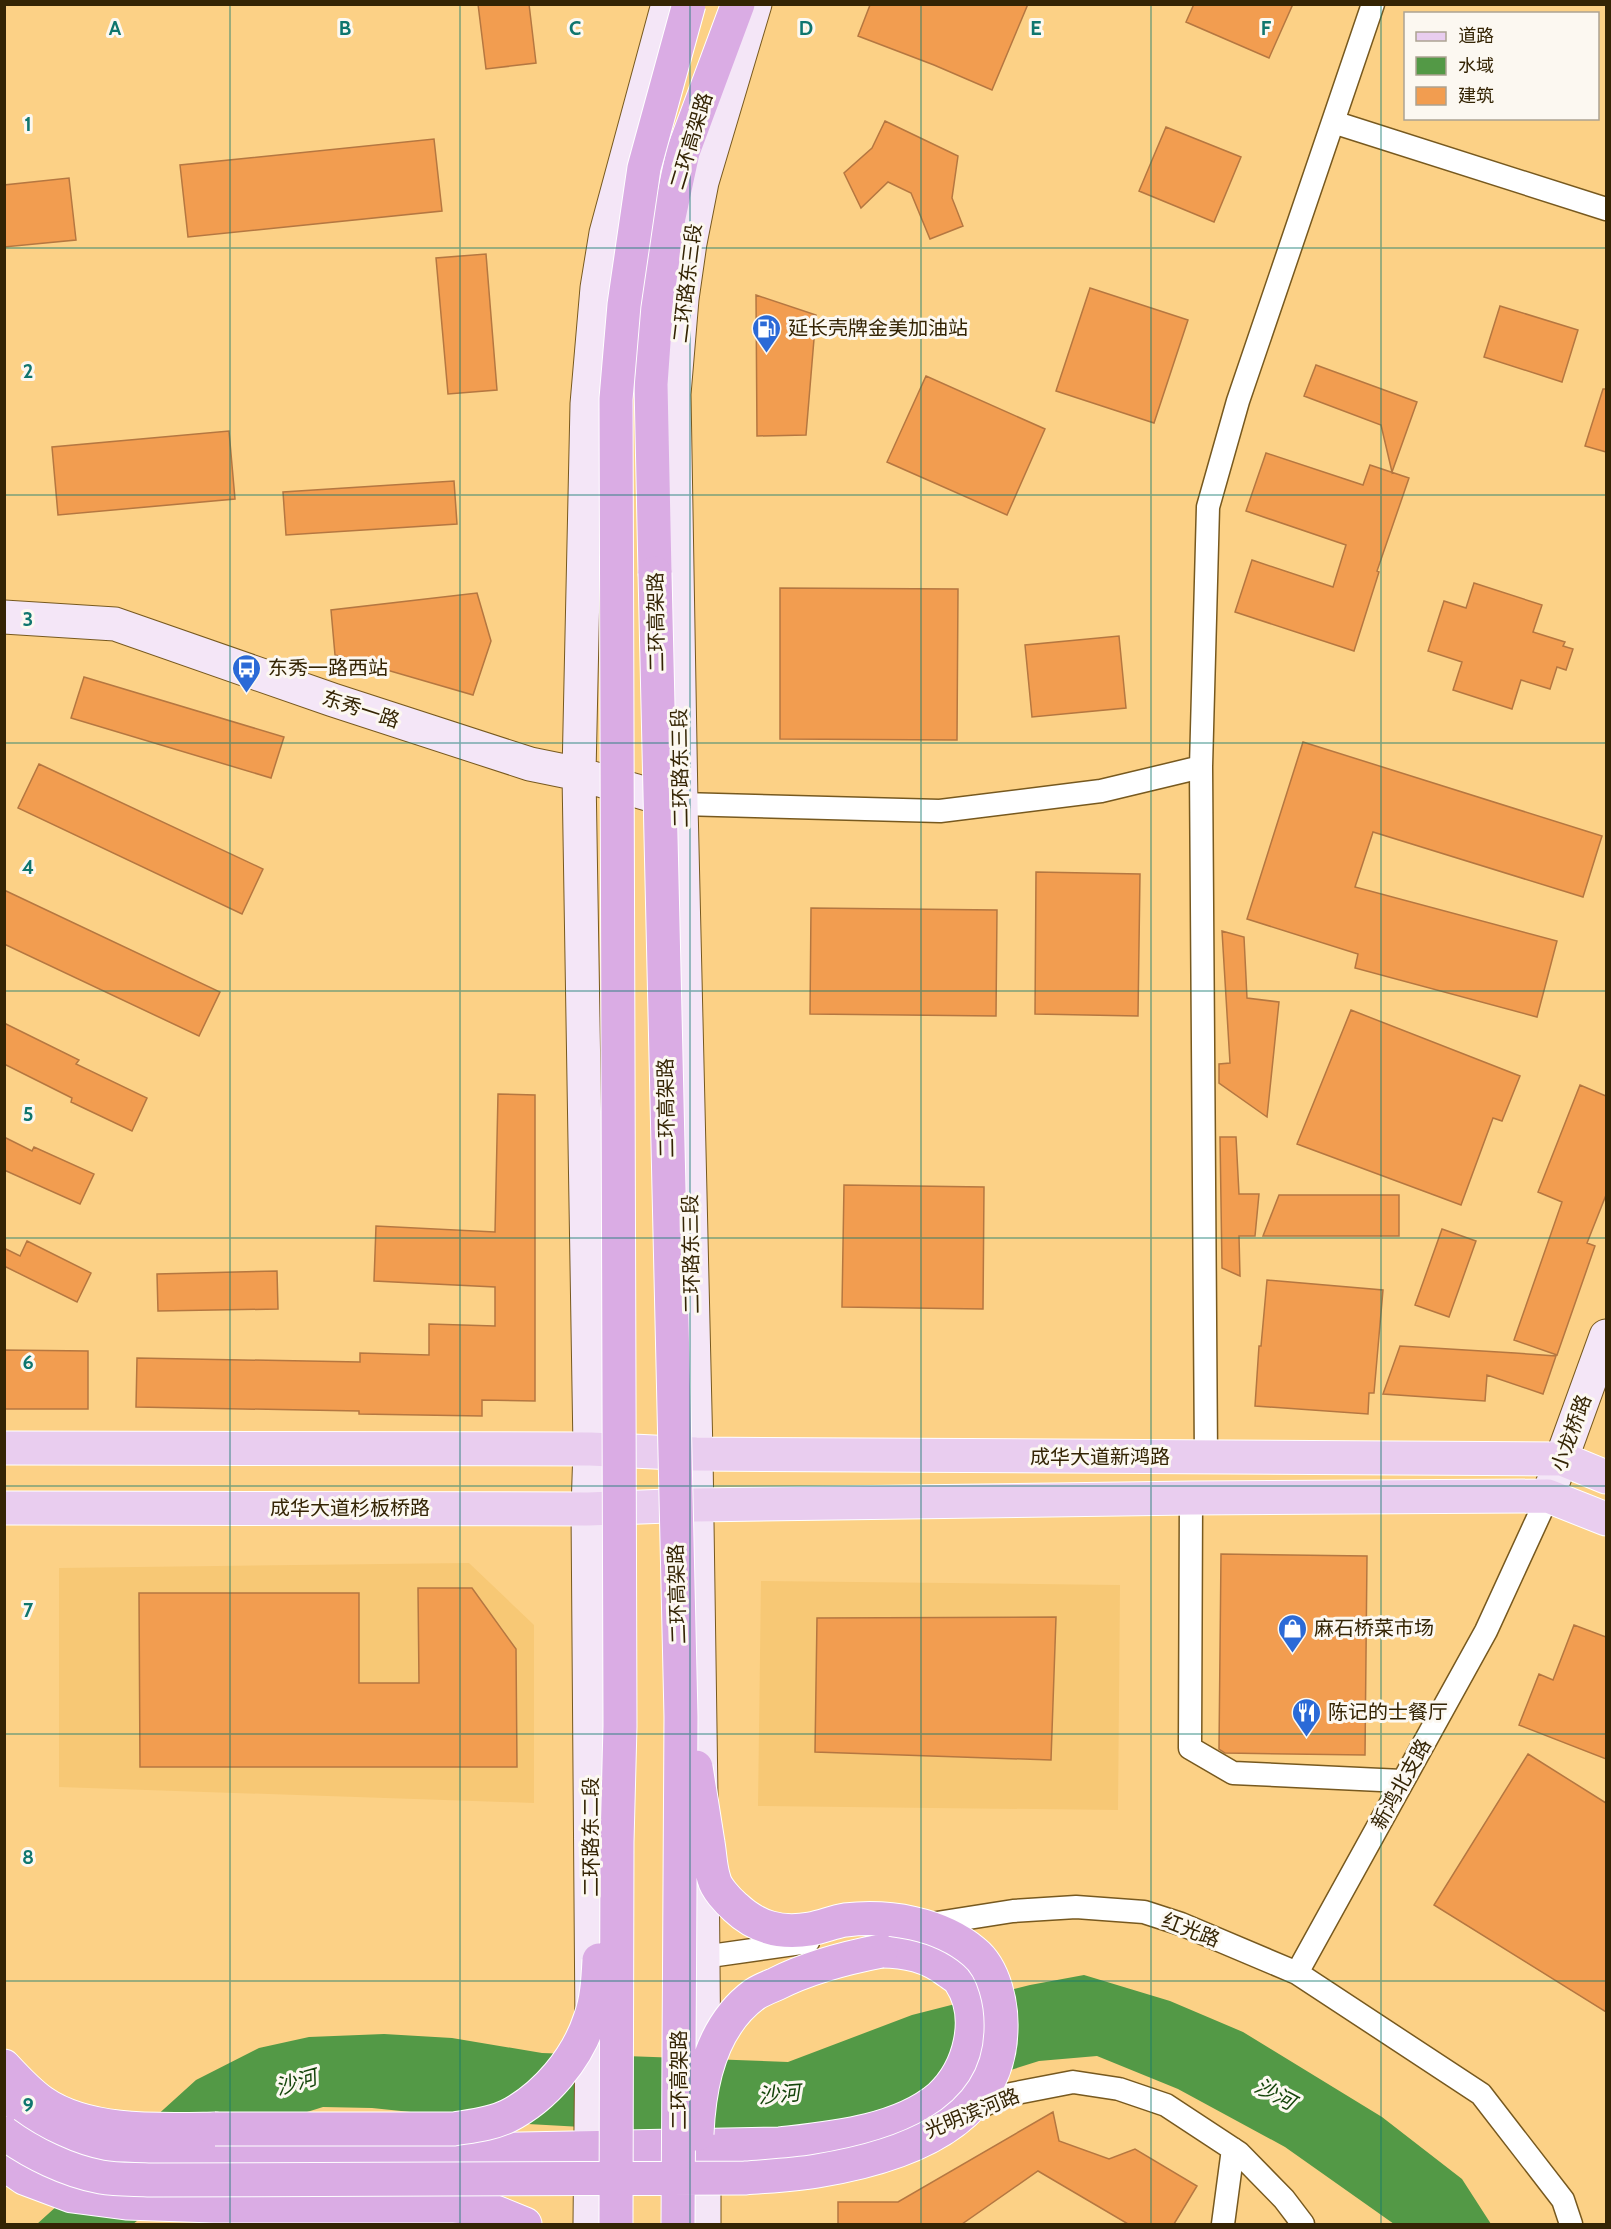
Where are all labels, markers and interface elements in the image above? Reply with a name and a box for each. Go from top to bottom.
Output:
legend [1404,12,1599,120]
text: A [109,16,122,40]
text: B [339,16,351,40]
text: C [569,16,581,40]
text: D [799,16,813,40]
text: E [1030,16,1042,40]
text: F [1261,16,1272,40]
text: 道路 [1458,25,1494,47]
text: 水域 [1458,55,1494,77]
text: 建筑 [1458,85,1494,107]
street label: 二环高架路 [665,90,717,192]
text: 1 [24,112,32,136]
street label: 二环路东三段 [668,222,706,344]
fuel station icon: 延长壳牌金美加油站 [751,312,783,354]
place label: 延长壳牌金美加油站 [788,316,968,340]
text: 2 [23,359,33,383]
street label: 二环高架路 [643,572,669,672]
text: 3 [23,607,33,631]
bus stop icon: 东秀一路西站 [231,652,263,694]
place label: 东秀一路西站 [268,656,388,680]
street label: 东秀一路 [319,685,403,733]
street label: 二环路东三段 [667,708,693,828]
text: 4 [22,855,34,879]
street label: 二环高架路 [653,1058,679,1158]
text: 5 [23,1102,33,1126]
street label: 二环路东三段 [678,1194,704,1314]
text: 6 [22,1350,34,1374]
street label: 小龙桥路 [1546,1391,1596,1475]
street label: 成华大道新鸿路 [1030,1445,1170,1469]
street label: 成华大道杉板桥路 [270,1496,430,1520]
street label: 二环高架路 [663,1544,691,1644]
text: 7 [23,1598,34,1622]
shop icon: 麻石桥菜市场 [1277,1612,1309,1654]
place label: 麻石桥菜市场 [1314,1616,1434,1640]
restaurant icon: 陈记的士餐厅 [1291,1696,1323,1738]
place label: 陈记的士餐厅 [1328,1700,1448,1724]
street label: 新鸿北支路 [1366,1734,1436,1834]
street label: 二环路东二段 [579,1777,603,1897]
text: 8 [22,1845,34,1869]
street label: 红光路 [1159,1908,1223,1952]
street label: 二环高架路 [667,2030,691,2130]
water label: 沙河 [272,2063,323,2100]
water label: 沙河 [1251,2073,1303,2117]
water label: 沙河 [757,2079,805,2108]
street label: 光明滨河路 [921,2083,1023,2143]
text: 9 [22,2093,34,2117]

